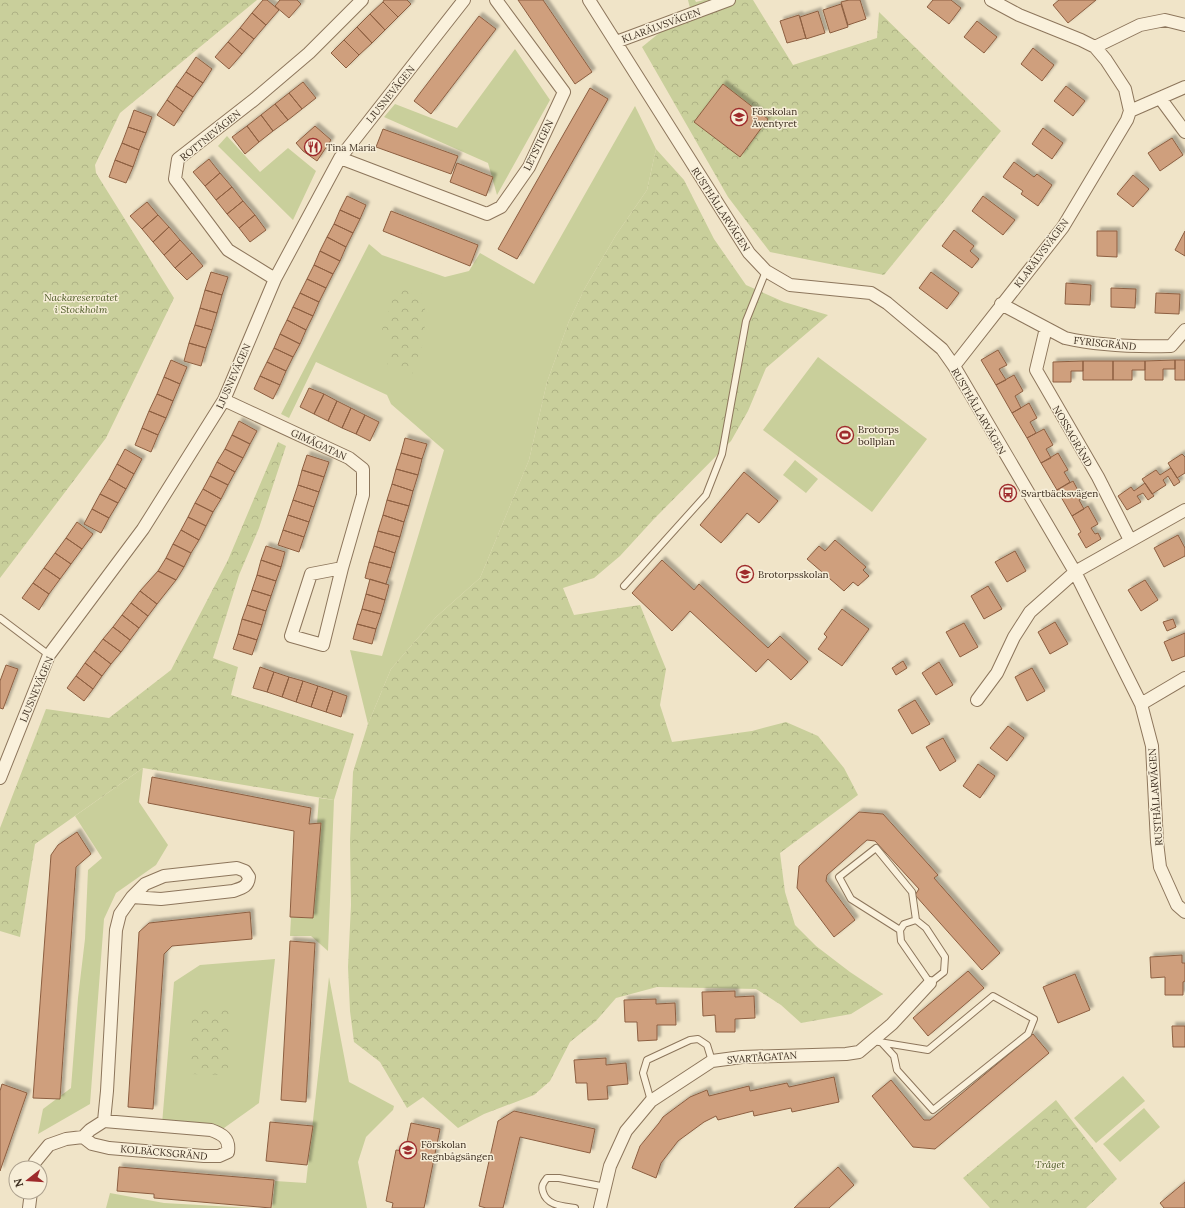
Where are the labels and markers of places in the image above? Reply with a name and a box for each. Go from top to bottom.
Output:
place label: Förskolan Äventyret [751,105,797,130]
school or university icon: Förskolan Äventyret [729,107,749,127]
restaurant icon: Tina Maria [303,137,323,157]
place label: Tina Maria [326,141,376,154]
place label: Brotorps bollplan [858,423,899,448]
sports icon: Brotorps bollplan [835,425,855,445]
bus stop icon: Svartbäcksvägen [998,483,1018,503]
place label: Svartbäcksvägen [1021,487,1098,500]
school or university icon: Brotorpsskolan [735,564,755,584]
place label: Brotorpsskolan [758,568,829,581]
place label: Förskolan Regnbågsängen [421,1138,494,1163]
school or university icon: Förskolan Regnbågsängen [398,1140,418,1160]

